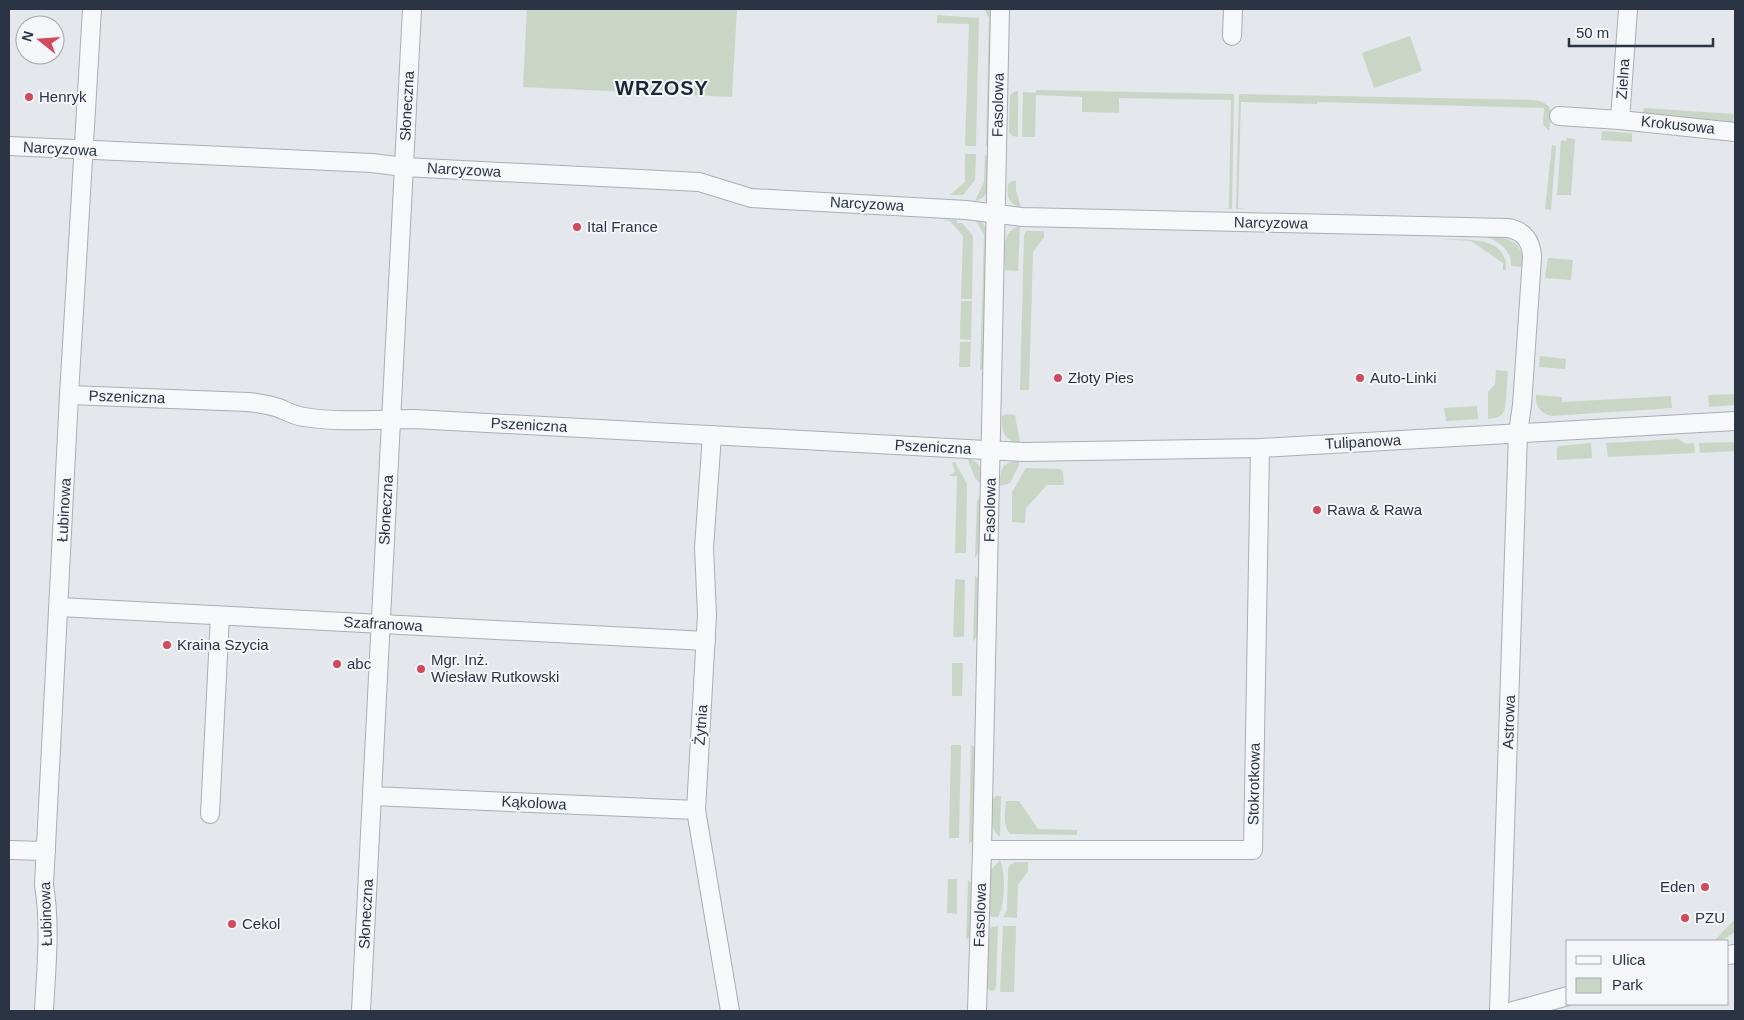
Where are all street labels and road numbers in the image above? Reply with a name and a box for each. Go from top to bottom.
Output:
street label: Zielna [1613,57,1632,100]
street label: Słoneczna [396,70,417,141]
street label: Fasolowa [988,72,1007,137]
street label: Krokusowa [1640,112,1716,137]
street label: Narcyzowa [23,138,98,159]
street label: Narcyzowa [427,159,502,180]
street label: Narcyzowa [830,193,905,214]
street label: Narcyzowa [1234,213,1309,232]
street label: Pszeniczna [88,387,166,406]
street label: Pszeniczna [490,414,568,435]
street label: Tulipanowa [1324,431,1402,452]
street label: Pszeniczna [894,436,972,457]
street label: Słoneczna [375,474,396,545]
street label: Łubinowa [53,477,74,542]
street label: Fasolowa [980,477,999,542]
street label: Szafranowa [343,613,424,634]
street label: Astrowa [1499,694,1518,749]
street label: Żytnia [691,703,710,746]
street label: Stokrotkowa [1244,742,1263,825]
street label: Kąkolowa [501,792,568,813]
street label: Słoneczna [355,878,376,949]
street label: Łubinowa [36,881,55,946]
street label: Fasolowa [970,882,989,947]

